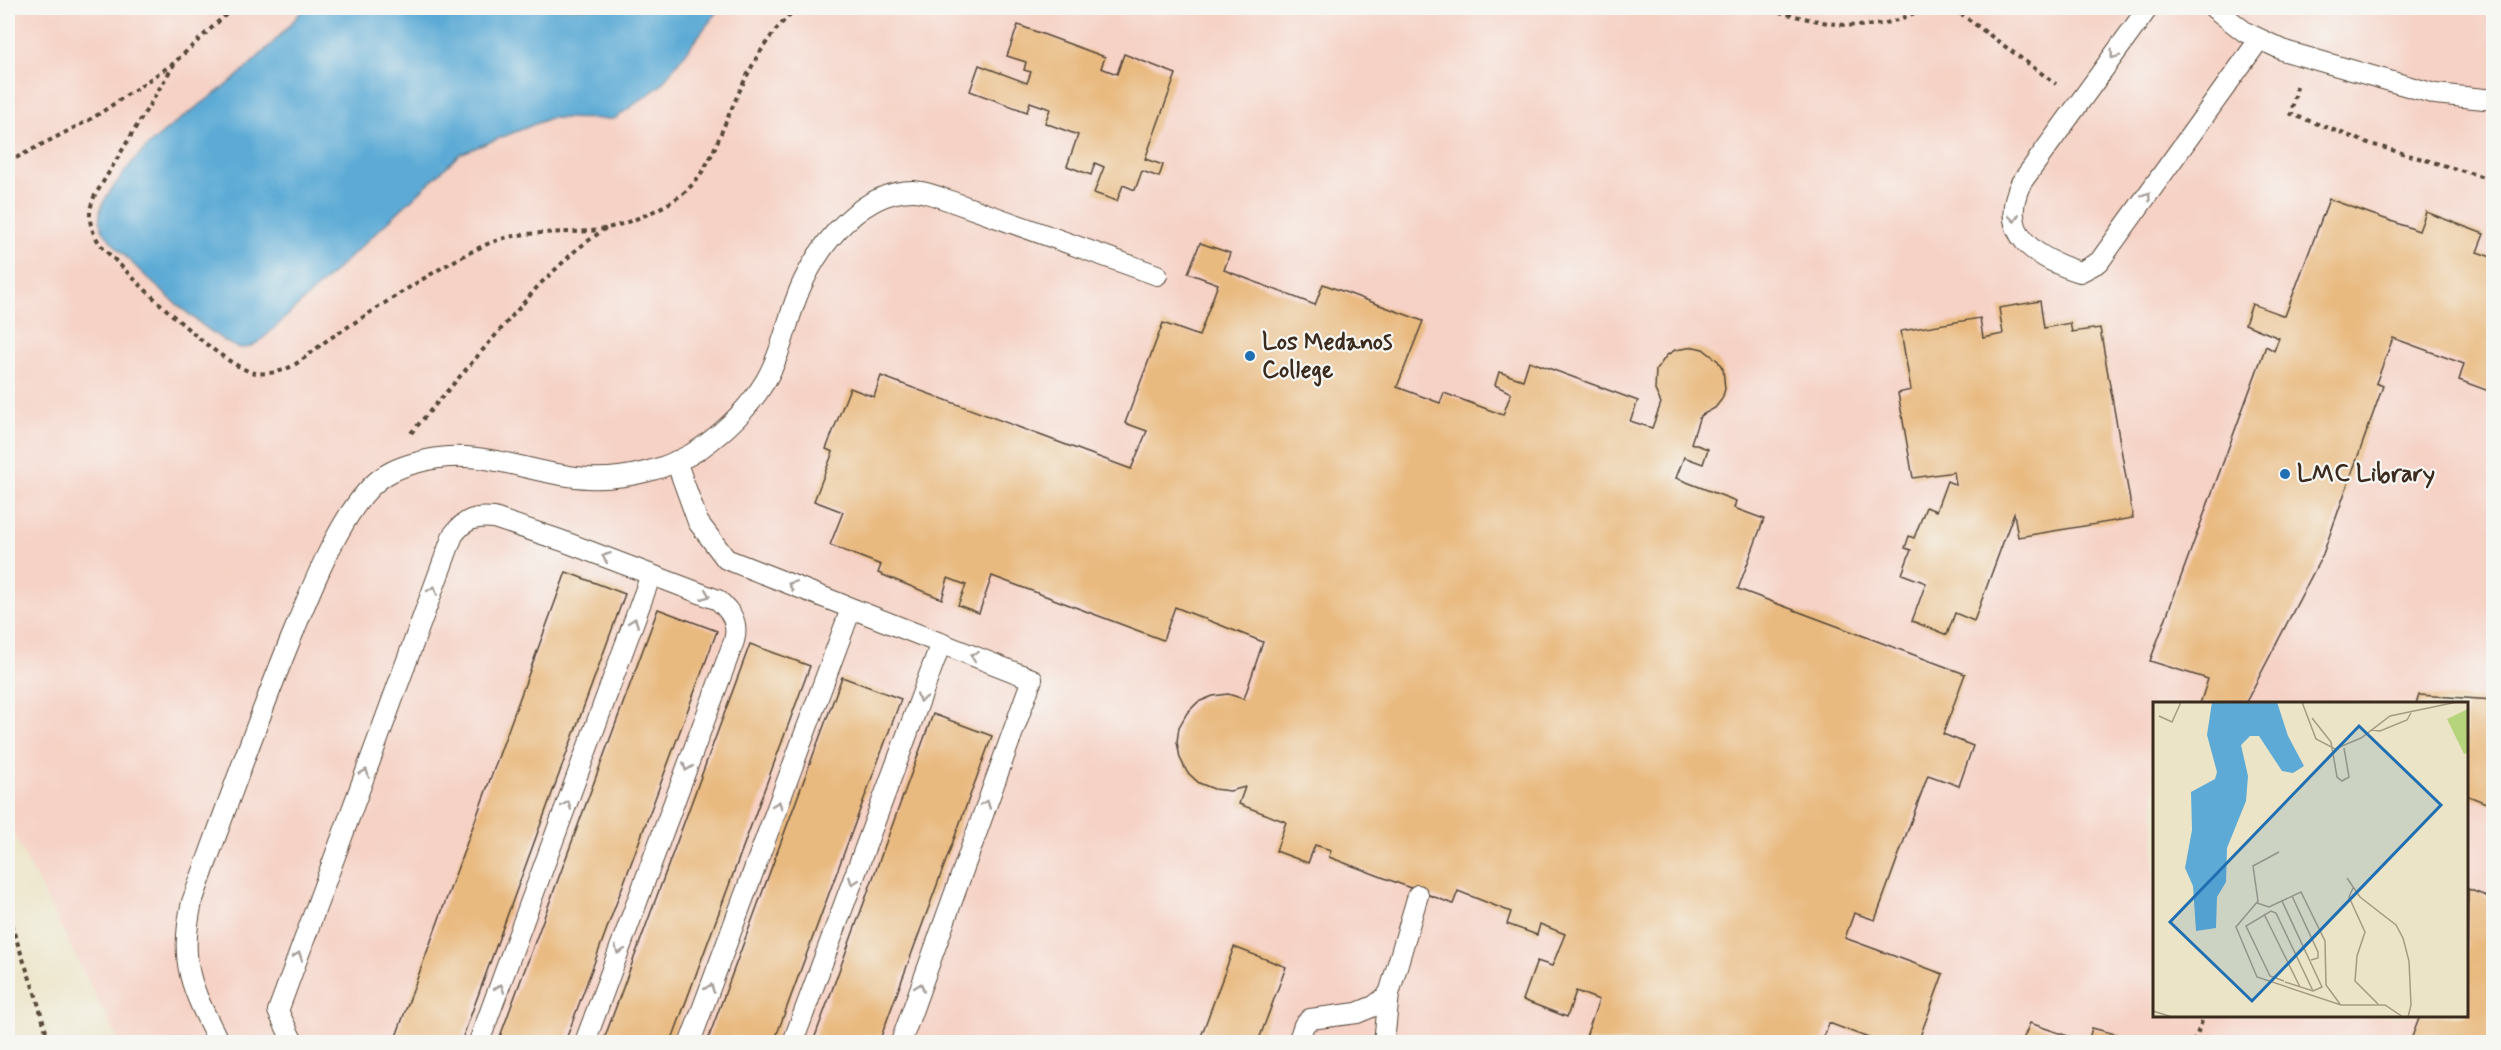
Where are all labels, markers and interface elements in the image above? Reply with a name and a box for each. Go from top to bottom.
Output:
one-way arrow [2110,48,2121,59]
one-way arrow [2140,191,2151,202]
one-way arrow [2007,213,2019,223]
place label: Los Medanos College [1262,327,1393,387]
marker: Los Medanos College [1243,349,1257,363]
place label: LMC Library [2297,459,2435,490]
marker: LMC Library [2278,467,2292,481]
one-way arrow [601,552,611,565]
one-way arrow [788,580,799,592]
one-way arrow [426,585,438,596]
one-way arrow [700,588,711,601]
one-way arrow [627,617,640,627]
one-way arrow [969,651,980,663]
one-way arrow [916,692,928,703]
inset map [2153,702,2468,1017]
one-way arrow [682,761,694,772]
one-way arrow [358,768,371,779]
one-way arrow [979,799,992,810]
one-way arrow [560,800,572,811]
one-way arrow [771,800,784,811]
one-way arrow [848,875,860,886]
one-way arrow [614,944,627,955]
one-way arrow [290,951,303,962]
one-way arrow [492,983,505,993]
one-way arrow [703,983,716,994]
one-way arrow [913,983,926,993]

